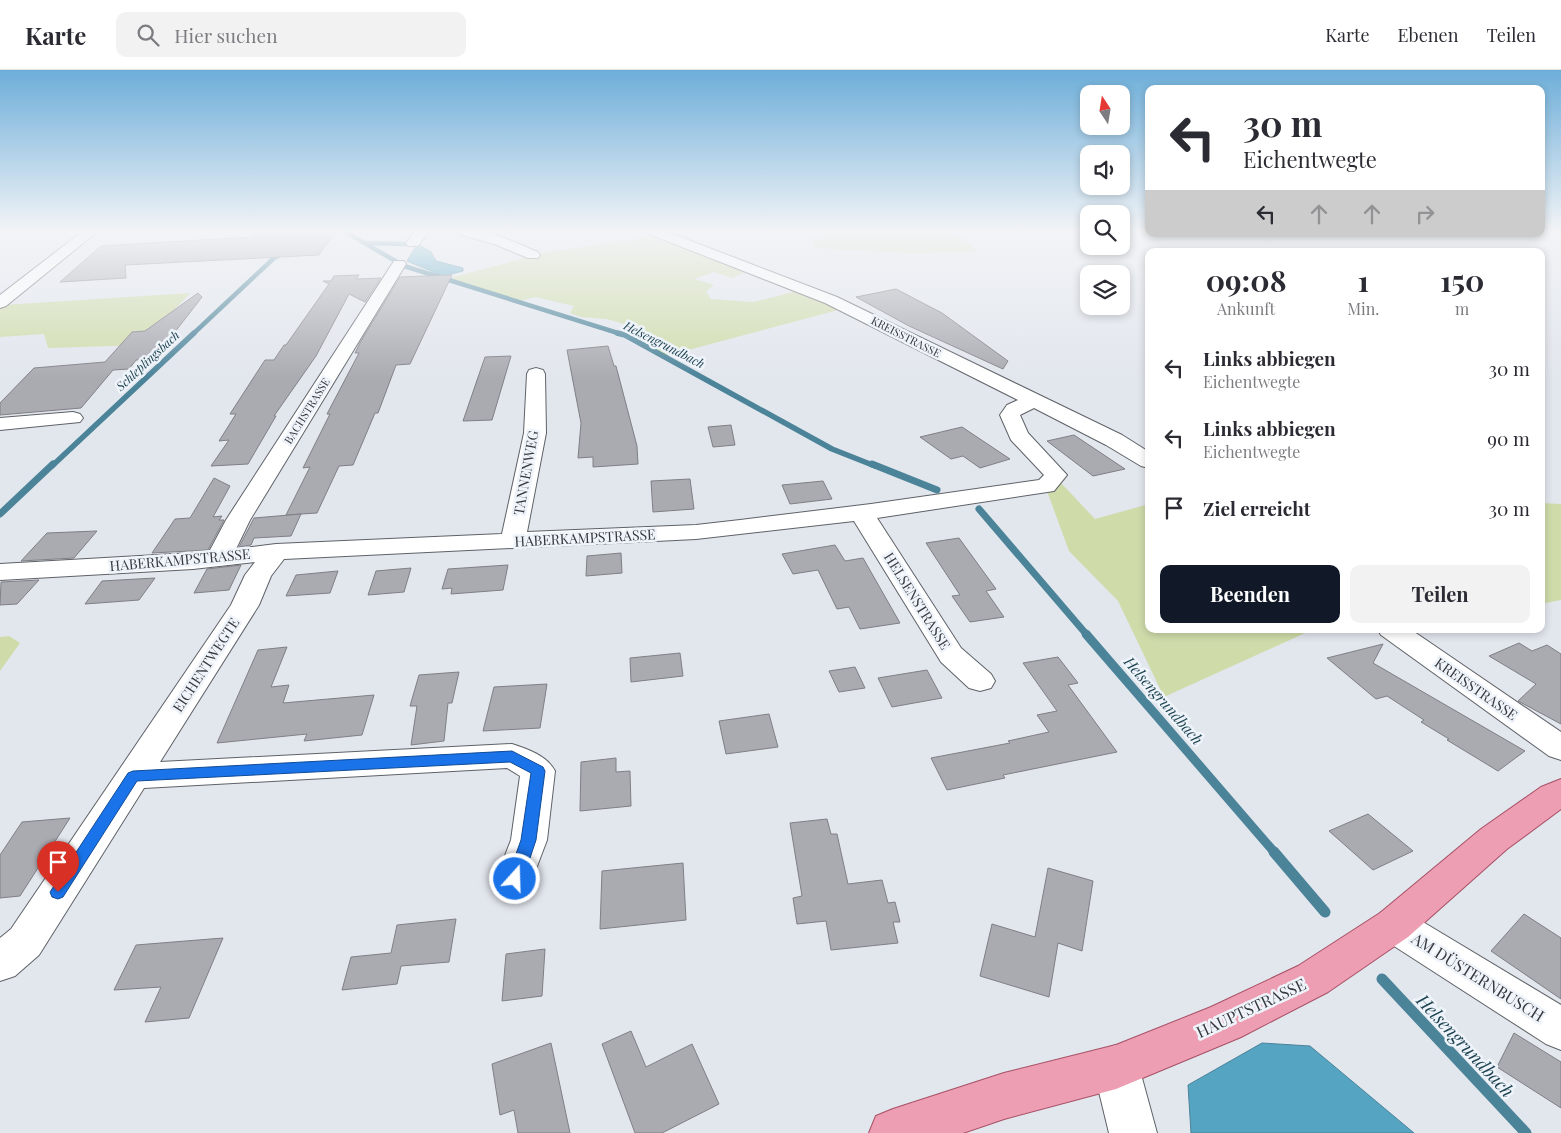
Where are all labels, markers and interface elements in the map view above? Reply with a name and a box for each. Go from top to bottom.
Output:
search box [116,12,466,57]
text: Karte [25,19,86,51]
icon: search [134,21,162,49]
text: Hier suchen [174,22,277,48]
text: Karte [1325,23,1370,47]
text: Ebenen [1398,23,1458,47]
text: Teilen [1486,23,1536,47]
north arrow [1080,85,1130,135]
map controls [1080,85,1130,315]
text: 30 m [1243,99,1323,146]
icon: left [1160,105,1225,170]
text: Eichentwegte [1243,144,1377,174]
button: sound [1080,145,1130,195]
icon: left [1252,200,1280,228]
icon: ahead [1305,200,1333,228]
icon: ahead [1358,200,1386,228]
icon: right [1411,200,1439,228]
button: search [1080,205,1130,255]
text: 09:08 [1206,260,1286,300]
text: 1 [1358,260,1369,300]
text: 150 [1440,260,1484,300]
button: layers [1080,265,1130,315]
text: Ankunft [1217,298,1275,319]
text: Min. [1347,298,1379,319]
text: m [1455,298,1469,319]
street label: KREISSTRASSE [869,313,944,361]
water label: Helsengrundbach [620,316,708,371]
water label: Schleplingsbach [111,327,182,394]
text: Links abbiegen [1203,345,1336,371]
icon: left [1160,354,1188,382]
text: 30 m [1488,355,1530,381]
text: Eichentwegte [1203,371,1300,392]
street label: BACHSTRASSE [280,375,333,446]
text: Links abbiegen [1203,415,1336,441]
icon: left [1160,424,1188,452]
text: 90 m [1487,425,1530,451]
street label: TANNENWEG [509,429,542,517]
text: Eichentwegte [1203,441,1300,462]
icon: arrive [1160,494,1188,522]
text: Ziel erreicht [1203,495,1311,521]
text: 30 m [1488,495,1530,521]
street label: HABERKAMPSTRASSE [514,524,656,551]
street label: HABERKAMPSTRASSE [109,544,251,575]
street label: HELSENSTRASSE [880,549,955,653]
button: Beenden [1160,565,1340,623]
button: Teilen [1350,565,1530,623]
street label: EICHENTWEGTE [168,614,243,716]
water label: Helsengrundbach [1119,651,1208,749]
street label: KREISSTRASSE [1431,653,1521,724]
pin [37,841,79,892]
icon: arrive [44,848,72,876]
position arrow [488,852,540,904]
street label: AM DÜSTERNBUSCH [1407,927,1549,1026]
street label: HAUPTSTRASSE [1193,973,1309,1042]
water label: Helsengrundbach [1411,988,1520,1102]

